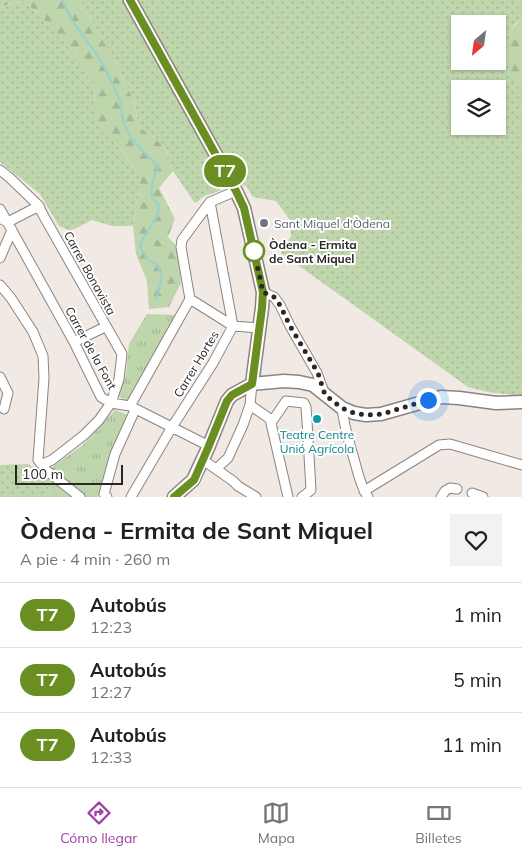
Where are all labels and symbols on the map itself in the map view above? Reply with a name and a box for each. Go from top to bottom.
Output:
north arrow [451,15,506,70]
line badge: T7 [202,155,248,187]
place label: Sant Miquel d'Òdena [274,216,390,231]
marker: Sant Miquel d'Òdena [258,217,270,229]
street label: Carrer Bonavista [61,228,119,318]
place label: Òdena - Ermita de Sant Miquel [269,237,357,266]
marker: Òdena - Ermita de Sant Miquel [243,240,265,262]
street label: Carrer de la Font [62,304,120,392]
street label: Carrer Hortes [170,328,222,400]
your location [416,388,441,413]
marker: Teatre Centre Unió Agrícola [311,413,323,425]
place label: Teatre Centre Unió Agrícola [280,427,354,456]
scale bar [15,462,122,485]

